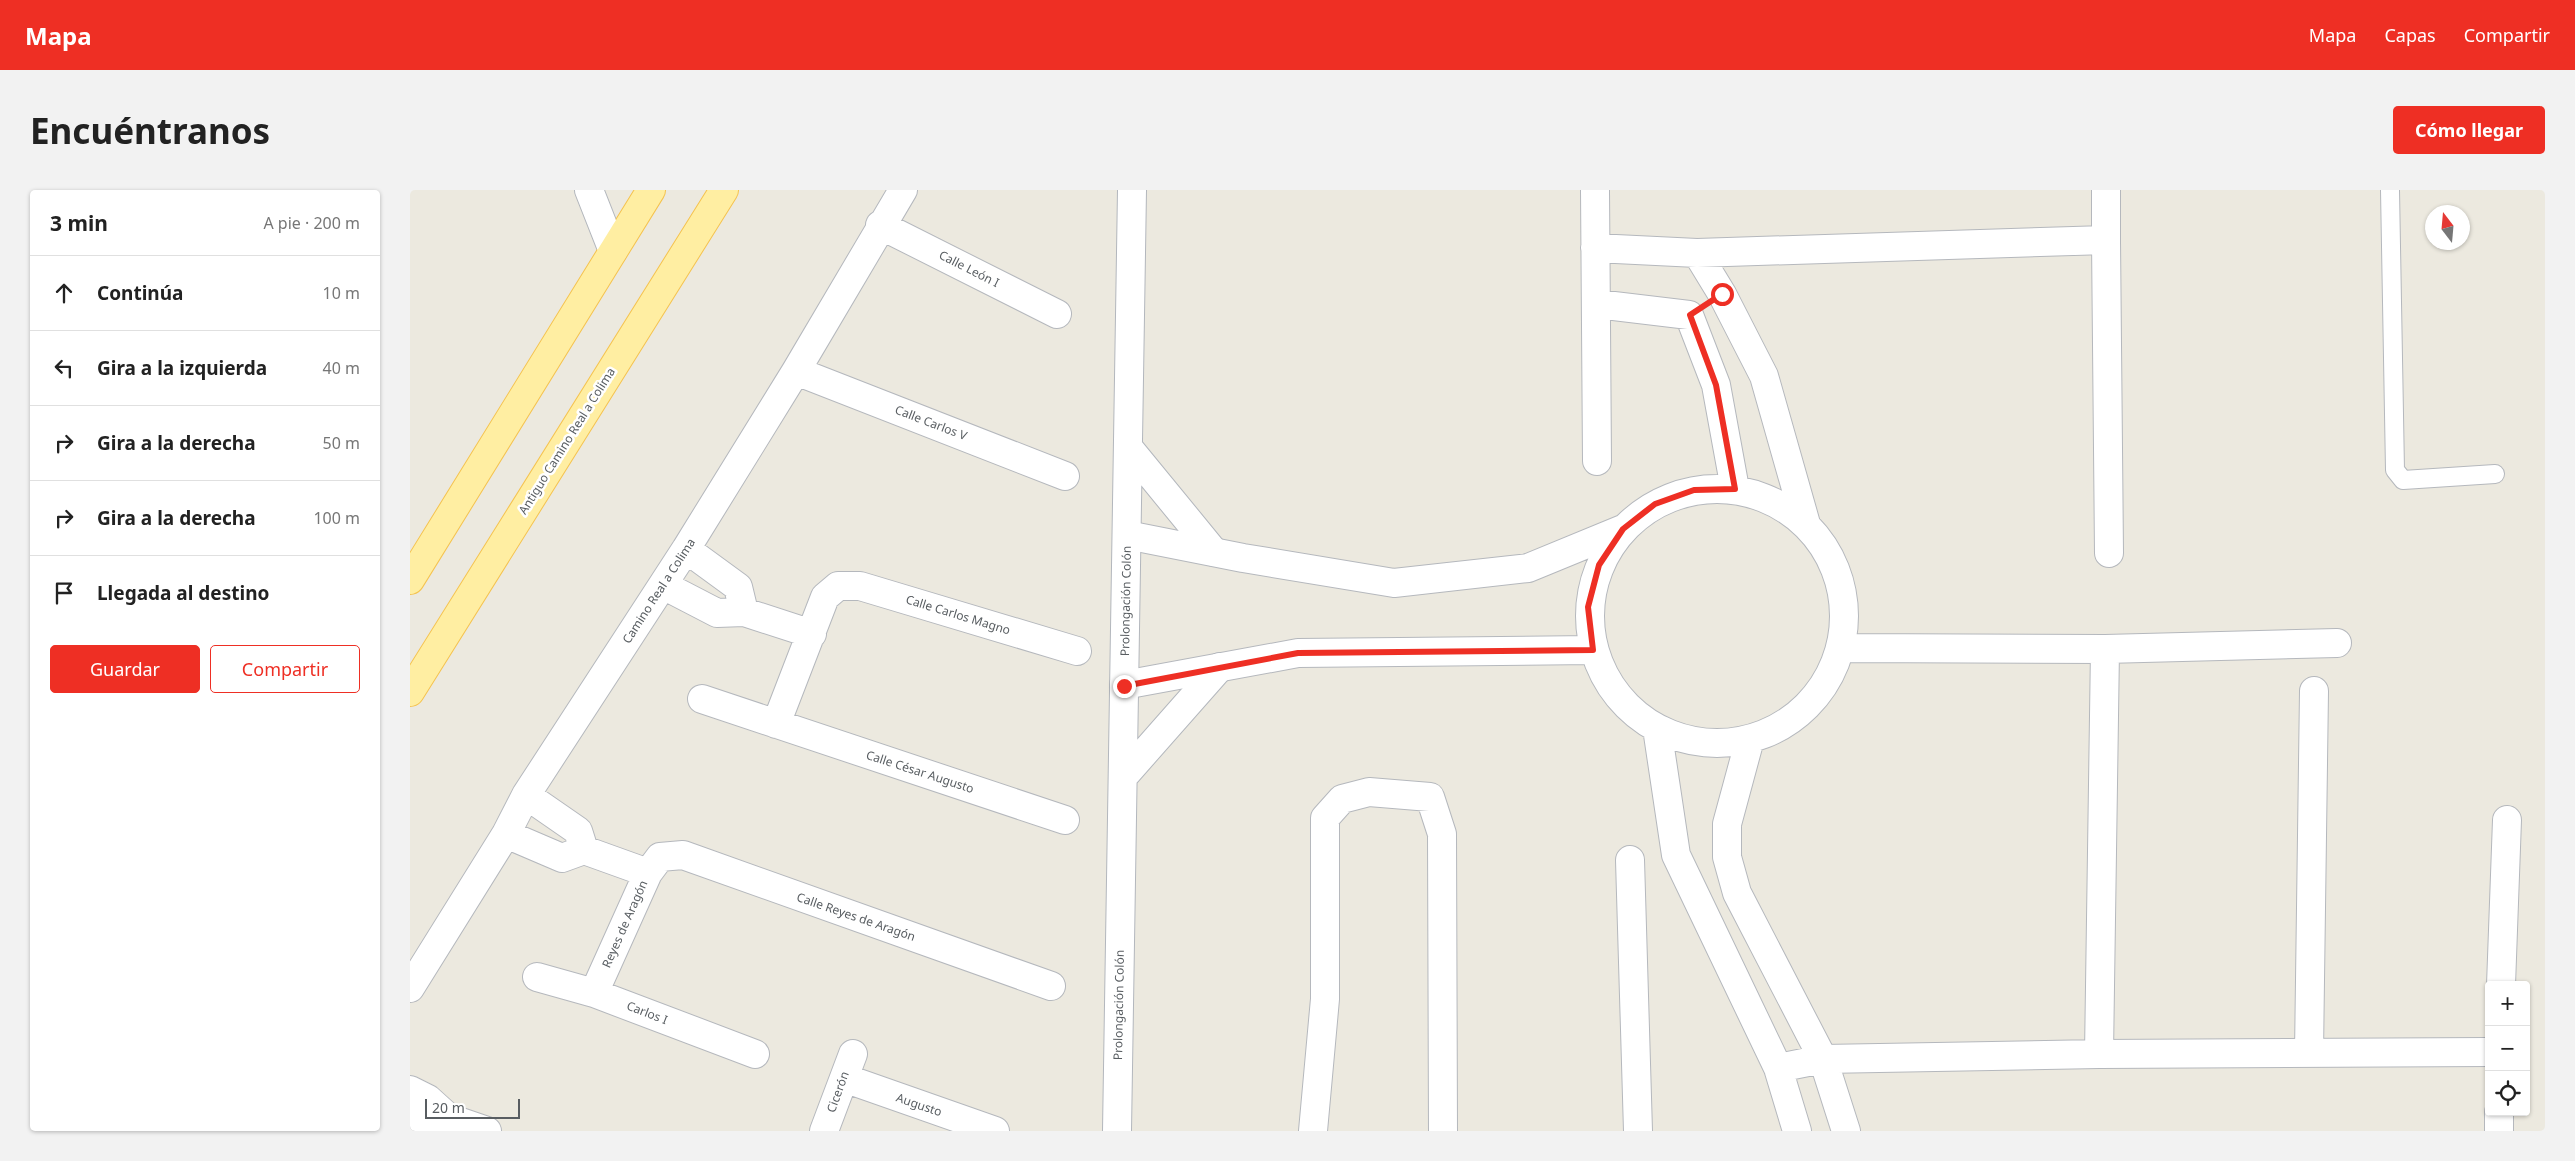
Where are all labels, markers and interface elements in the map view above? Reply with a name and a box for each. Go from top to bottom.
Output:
text: Mapa [25,19,92,52]
text: Mapa [2309,23,2356,47]
text: Capas [2384,23,2436,47]
text: Compartir [2464,23,2550,47]
button: Cómo llegar [2393,106,2545,154]
text: Encuéntranos [30,107,270,154]
north arrow [2425,205,2470,250]
text: 3 min [50,209,108,237]
text: A pie · 200 m [263,212,360,234]
street label: Calle León I [936,246,1002,291]
icon: ahead [50,279,78,307]
text: Continúa [97,280,183,306]
text: 10 m [323,282,360,304]
route start [1711,283,1734,306]
icon: left [50,354,78,382]
text: Gira a la izquierda [97,355,267,381]
text: 40 m [323,357,360,379]
street label: Antiguo Camino Real a Colima [514,364,619,517]
street label: Calle Carlos V [893,401,970,444]
icon: right [50,429,78,457]
text: Gira a la derecha [97,430,256,456]
text: 50 m [323,432,360,454]
icon: right [50,504,78,532]
text: Gira a la derecha [97,505,256,531]
text: 100 m [313,507,360,529]
street label: Camino Real a Colima [618,535,699,647]
street label: Prolongación Colón [1116,546,1135,656]
icon: arrive [50,579,78,607]
text: Llegada al destino [97,580,269,606]
street label: Calle Carlos Magno [904,591,1013,639]
button: Guardar [50,645,200,693]
button: Compartir [210,645,360,693]
route end [1113,675,1136,698]
street label: Calle César Augusto [864,746,976,797]
street label: Reyes de Aragón [598,877,651,970]
street label: Calle Reyes de Aragón [794,888,918,945]
street label: Prolongación Colón [1109,950,1128,1060]
map controls [2485,981,2530,1116]
button: + [2485,981,2530,1026]
street label: Carlos I [624,997,670,1028]
button: − [2485,1026,2530,1071]
street label: Cicerón [822,1069,853,1115]
button: locate [2485,1071,2530,1116]
street label: Augusto [894,1089,944,1120]
scale bar [425,1096,520,1119]
text: 20 m [432,1098,465,1117]

